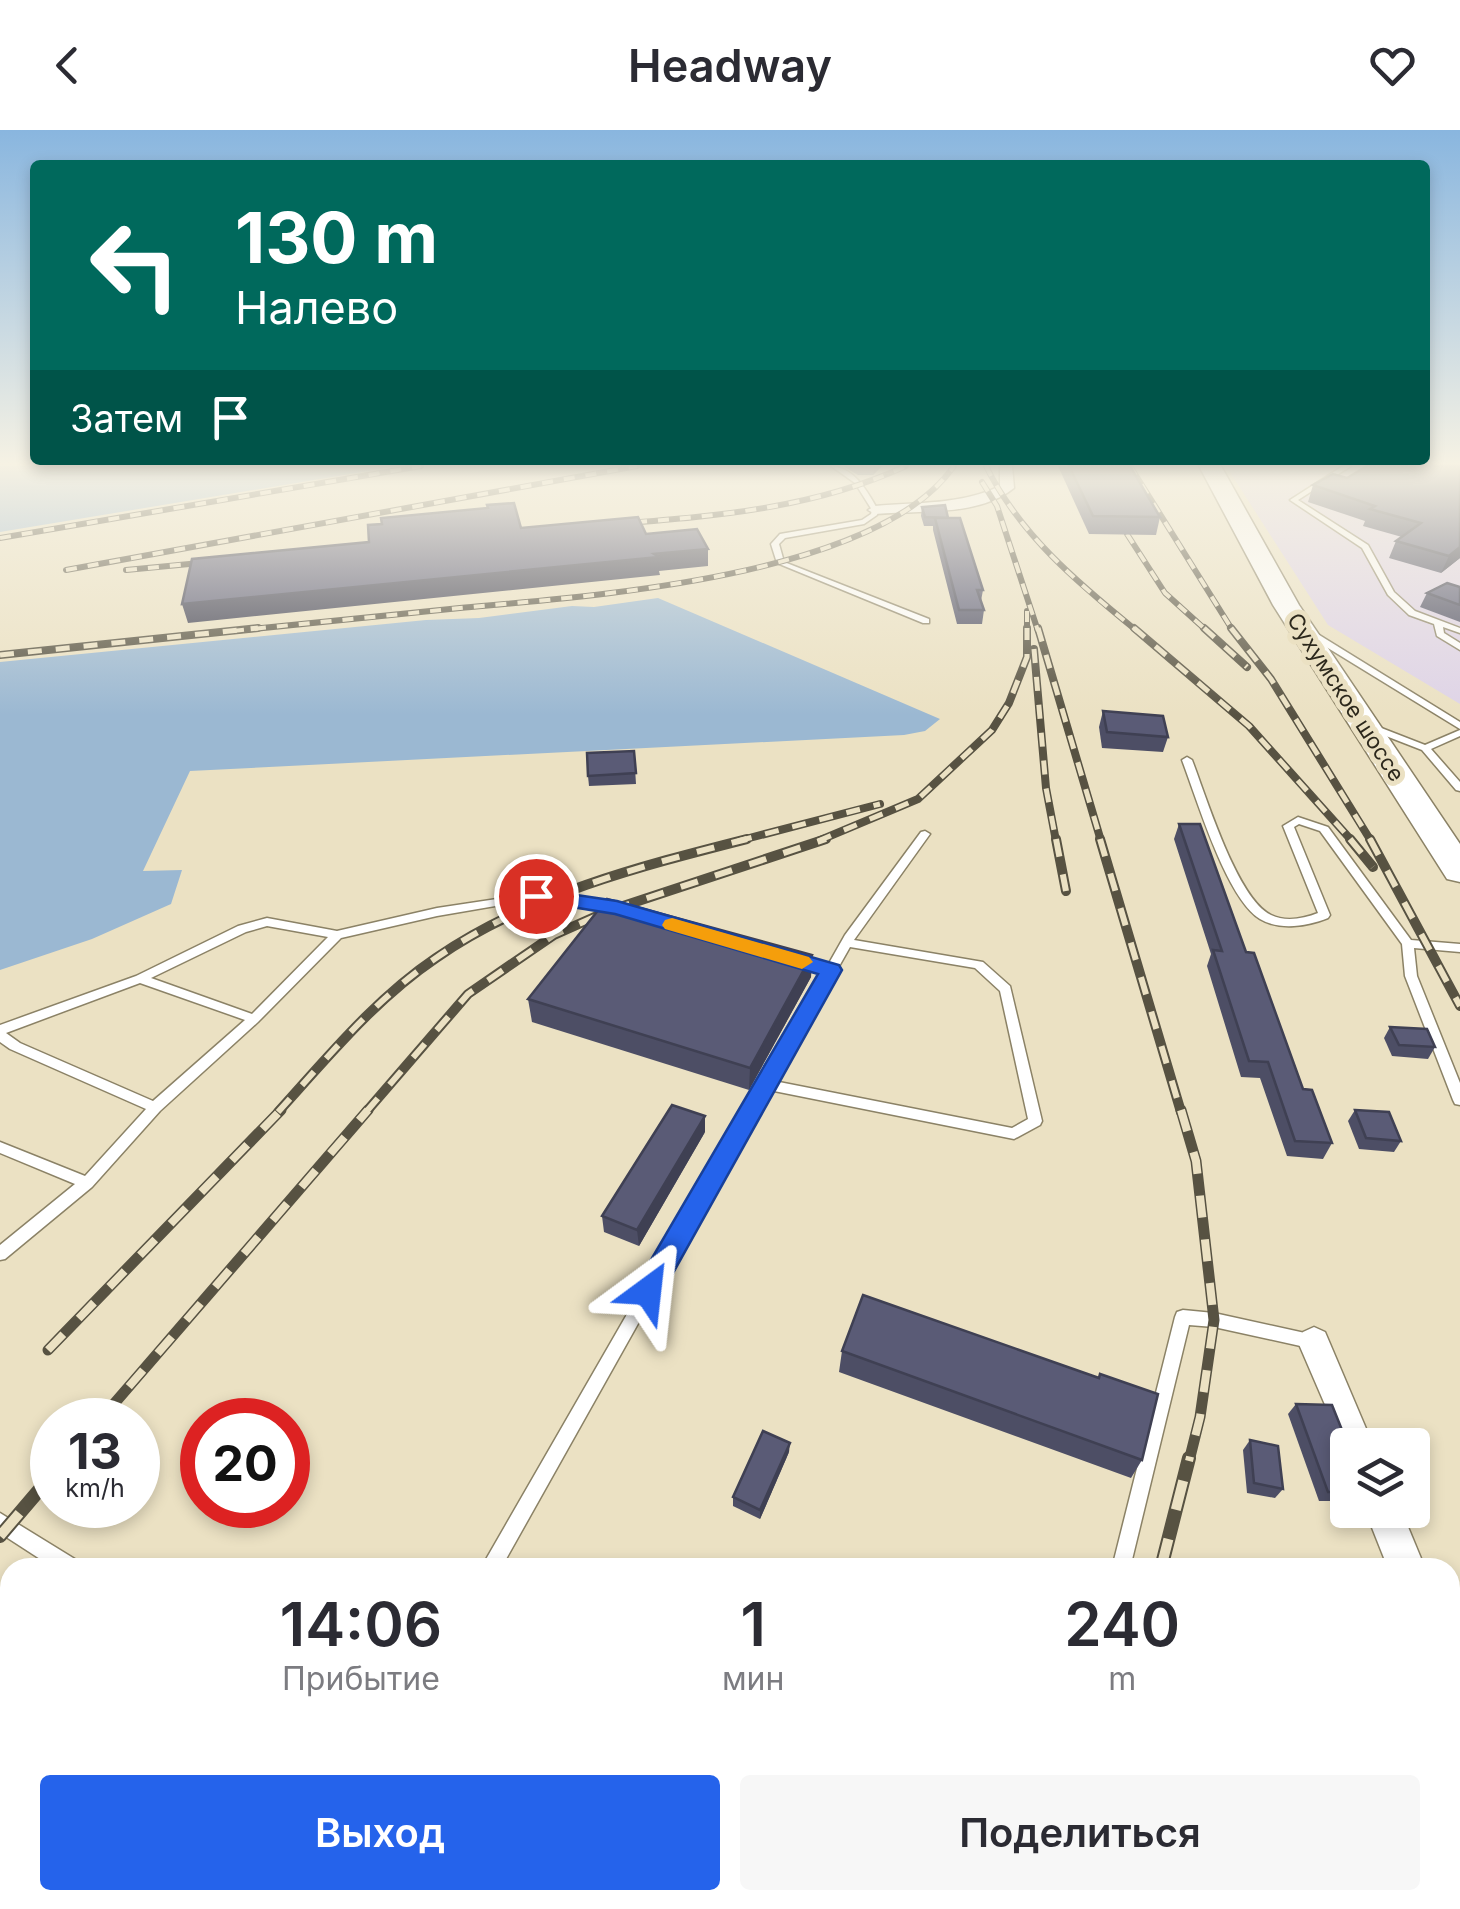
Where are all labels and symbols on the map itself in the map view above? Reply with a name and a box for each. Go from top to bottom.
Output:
street label: Сухумское шоссе [1282,608,1410,786]
pin [494,854,579,939]
position arrow [596,1239,700,1343]
speed limit sign: 20 [180,1398,310,1528]

